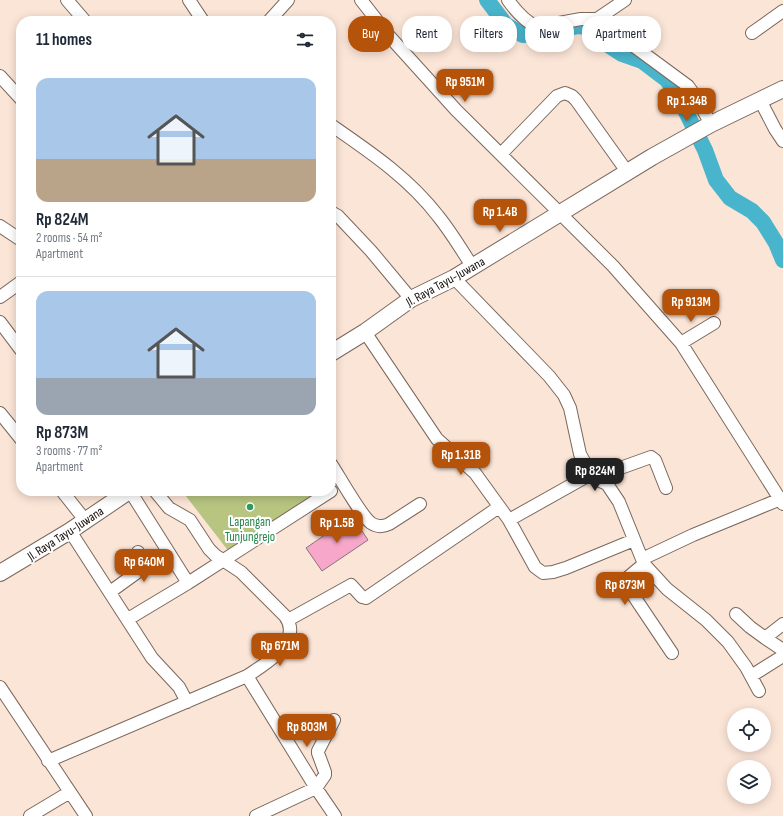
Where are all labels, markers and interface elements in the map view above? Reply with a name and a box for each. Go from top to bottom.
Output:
chip: Buy [348,16,394,52]
chip: Rent [402,16,452,52]
chip: Filters [460,16,517,52]
chip: New [525,16,574,52]
chip: Apartment [582,16,661,52]
icon: filters [294,29,316,51]
text: 11 homes [36,30,92,50]
pin: Rp 951M [428,69,502,103]
text: Rp 951M [445,74,485,90]
pin: Rp 1.34B [646,88,728,122]
text: Rp 1.34B [667,93,707,109]
icon: home [140,104,212,176]
pin: Rp 1.4B [463,199,537,233]
text: Rp 1.4B [483,204,517,220]
text: Rp 824M [36,210,89,230]
text: 2 rooms · 54 m² [36,230,103,246]
text: Apartment [36,246,83,262]
street label: Jl. Raya Tayu-Juwana [402,254,488,311]
pin: Rp 913M [654,289,728,323]
text: Rp 913M [671,294,711,310]
icon: home [140,317,212,389]
text: Rp 873M [36,423,88,443]
pin: Rp 1.31B [420,442,502,476]
text: 3 rooms · 77 m² [36,443,102,459]
text: Rp 1.31B [441,447,481,463]
pin: Rp 824M [558,458,632,492]
text: Apartment [36,459,83,475]
text: Rp 824M [575,463,615,479]
marker: Lapangan Tunjungrejo [245,502,255,512]
street label: Jl. Raya Tayu-Juwana [24,503,107,565]
pin: Rp 1.5B [300,510,374,544]
place label: Lapangan Tunjungrejo [225,514,275,545]
text: Rp 1.5B [320,515,354,531]
pin: Rp 640M [107,549,181,583]
text: Rp 640M [124,554,164,570]
pin: Rp 873M [588,572,662,606]
text: Rp 873M [605,577,645,593]
pin: Rp 671M [243,633,317,667]
text: Rp 671M [260,638,300,654]
map controls [727,708,771,804]
button: locate [727,708,771,752]
pin: Rp 803M [270,714,344,748]
text: Rp 803M [287,719,327,735]
button: layers [727,760,771,804]

